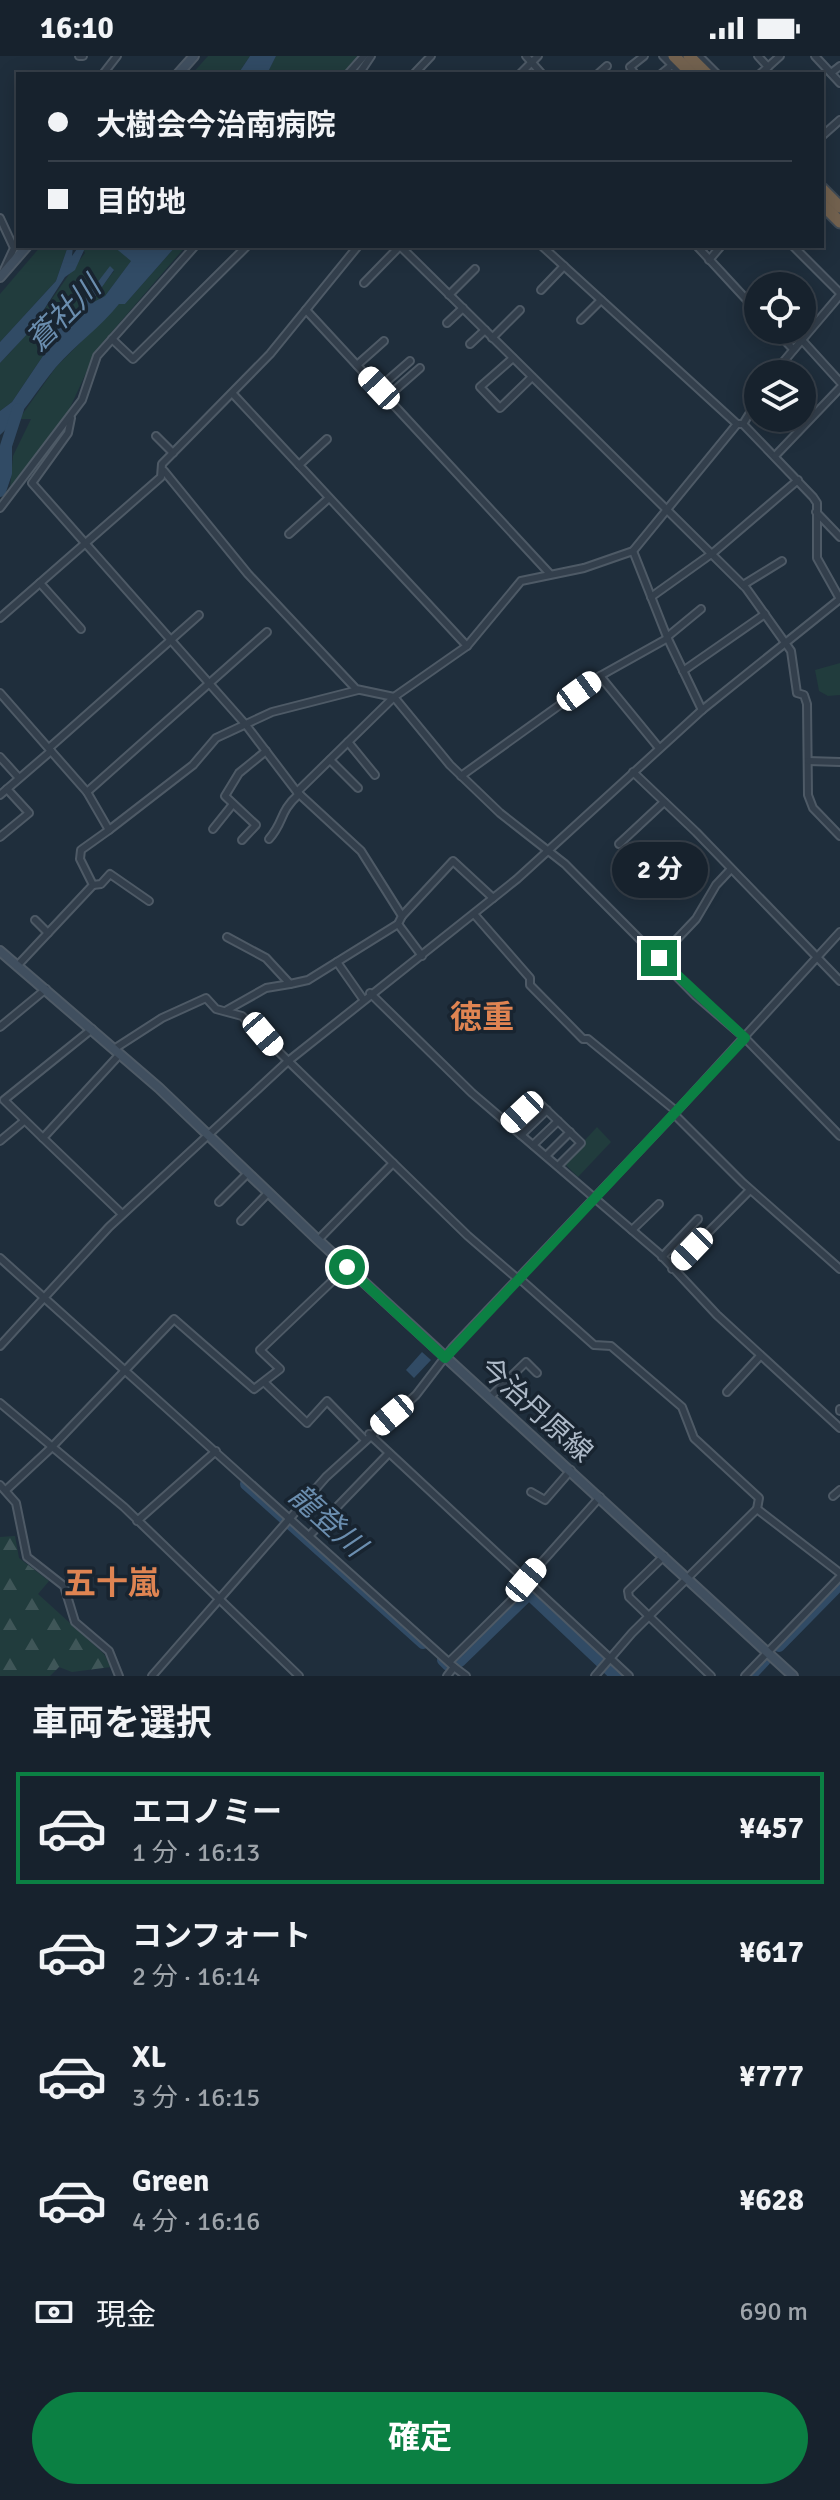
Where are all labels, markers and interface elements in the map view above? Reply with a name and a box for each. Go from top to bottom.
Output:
text: 16:10 [40,10,114,47]
text: 大樹会今治南病院 [96,107,336,144]
text: 目的地 [96,184,186,221]
water label: 蒼社川 [19,267,111,359]
map controls [744,272,816,432]
button: locate [744,272,816,344]
button: layers [744,360,816,432]
car [354,362,404,414]
car [553,667,605,715]
callout: 2 分 [611,842,707,898]
text: 2 分 [637,854,683,886]
route end [641,940,677,976]
district label: 徳重 [450,998,514,1037]
car [238,1008,288,1060]
car [496,1087,548,1137]
car [667,1223,717,1275]
route start [329,1249,365,1285]
street label: 今治丹原線 [473,1351,599,1469]
car [366,1390,418,1440]
water label: 龍登川 [281,1477,375,1567]
car [501,1554,551,1606]
district label: 五十嵐 [64,1564,160,1603]
text: 車両を選択 [32,1701,212,1746]
icon: car [36,1792,108,1864]
text: エコノミー [132,1794,282,1831]
text: ¥457 [739,1810,804,1847]
text: 1 分 · 16:13 [132,1837,260,1869]
icon: car [36,1916,108,1988]
text: コンフォート [132,1918,311,1955]
text: ¥617 [739,1934,804,1971]
text: 2 分 · 16:14 [132,1961,260,1993]
text: XL [132,2039,166,2076]
icon: car [36,2040,108,2112]
text: ¥777 [739,2058,804,2095]
text: 3 分 · 16:15 [132,2082,260,2114]
text: Green [132,2163,209,2200]
icon: car [36,2164,108,2236]
text: ¥628 [739,2182,804,2219]
text: 4 分 · 16:16 [132,2206,260,2238]
icon: cash [32,2290,76,2334]
text: 690 m [739,2296,808,2328]
text: 現金 [96,2297,156,2334]
button: 確定 [32,2392,808,2484]

